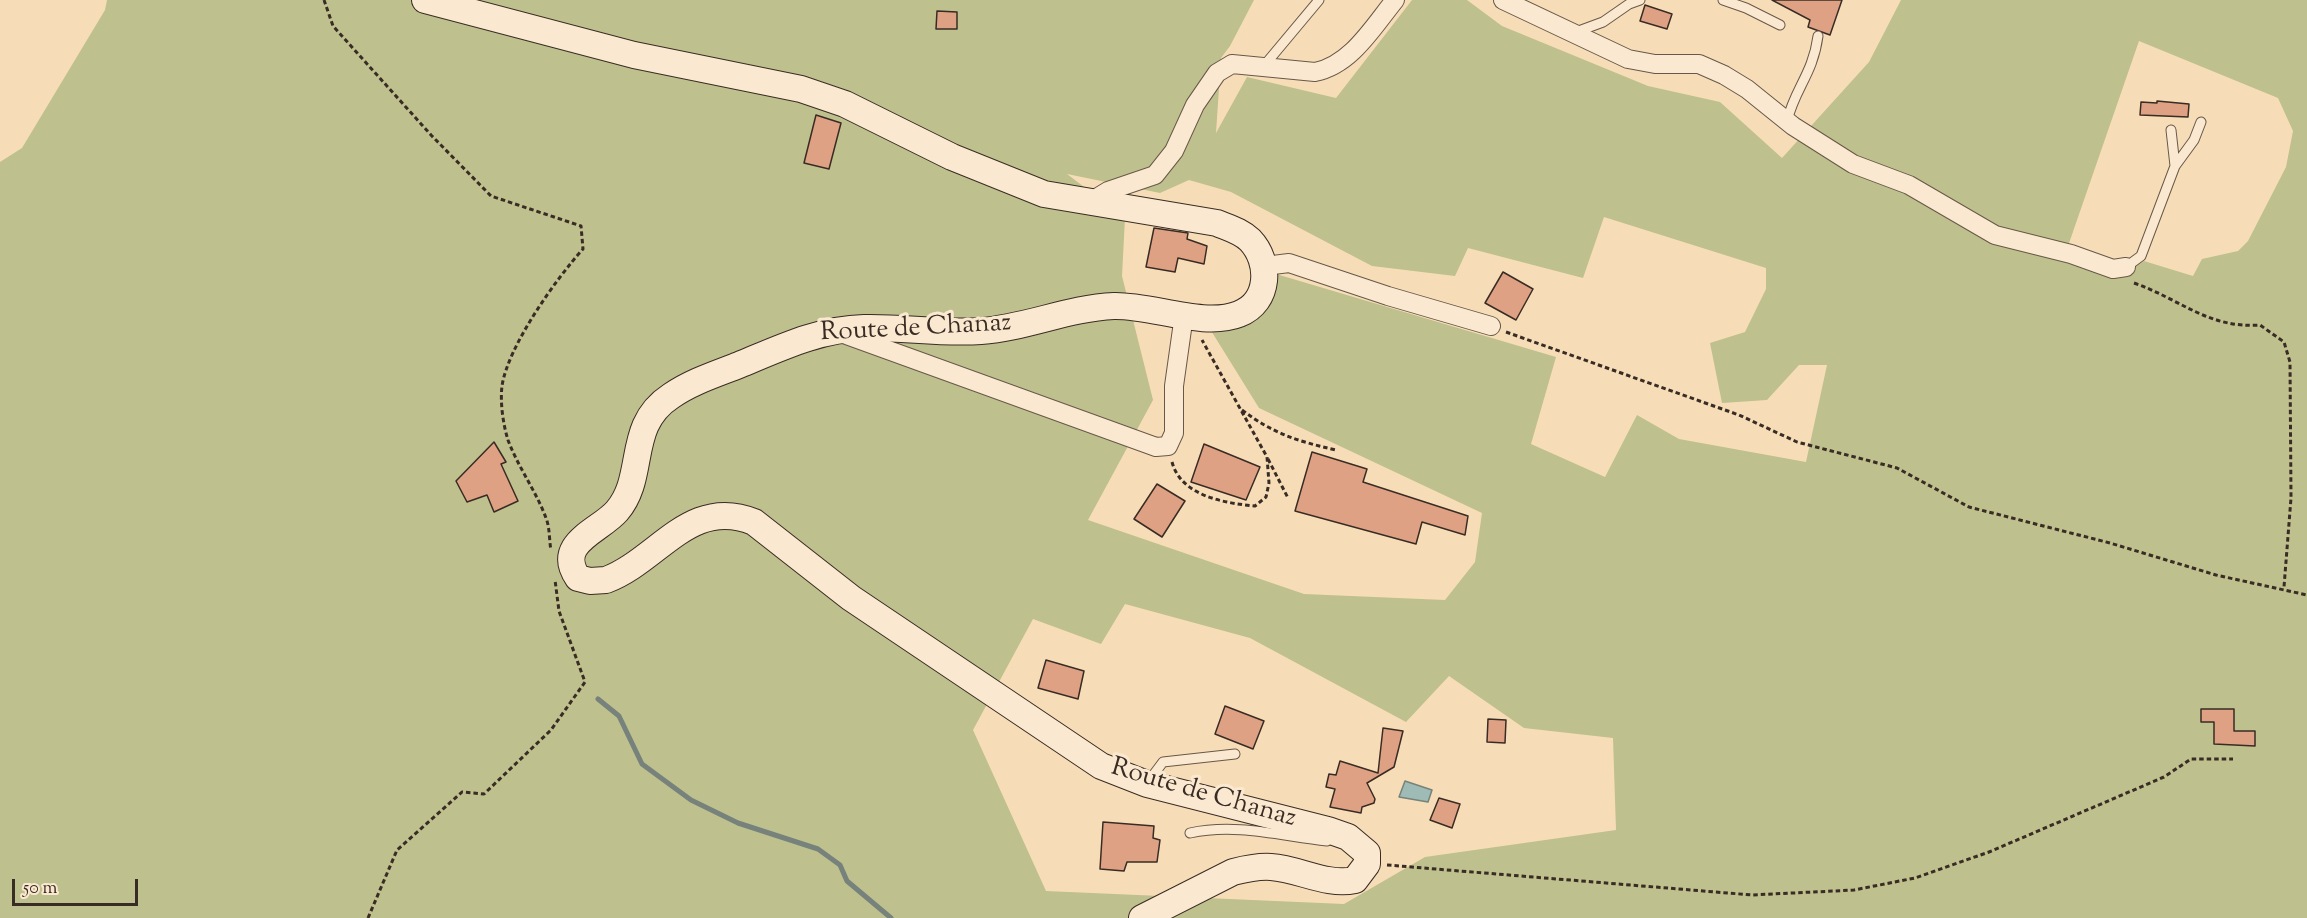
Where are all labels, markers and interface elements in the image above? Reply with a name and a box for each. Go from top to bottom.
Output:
street label: Route de Chanaz [820,309,1012,351]
street label: Route de Chanaz [1107,754,1299,836]
scale bar [15,867,141,905]
text: 50 m [23,876,57,902]

